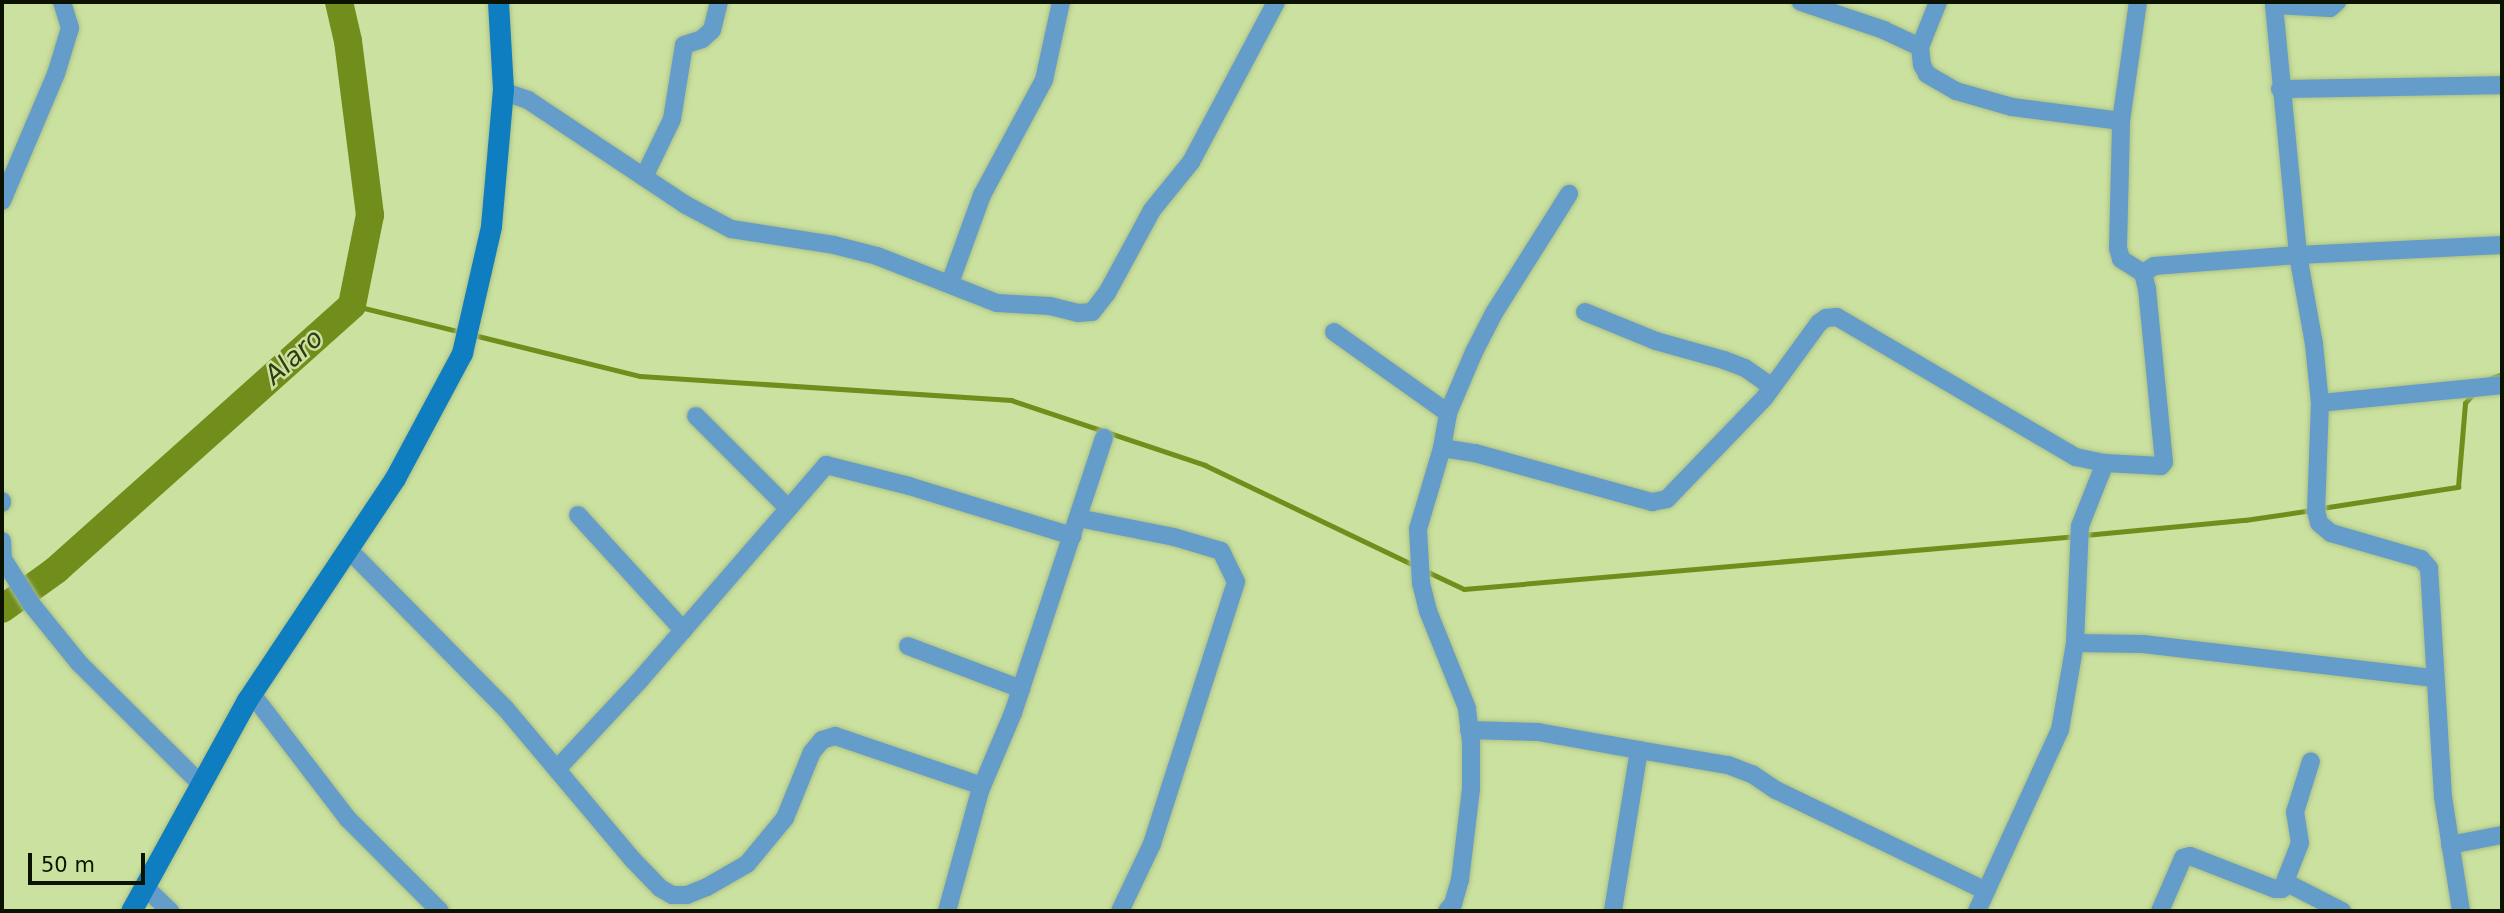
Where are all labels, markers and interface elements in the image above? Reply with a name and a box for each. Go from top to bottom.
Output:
water label: Alaro [258,323,330,391]
scale bar [32,839,149,883]
text: 50 m [41,853,95,877]

